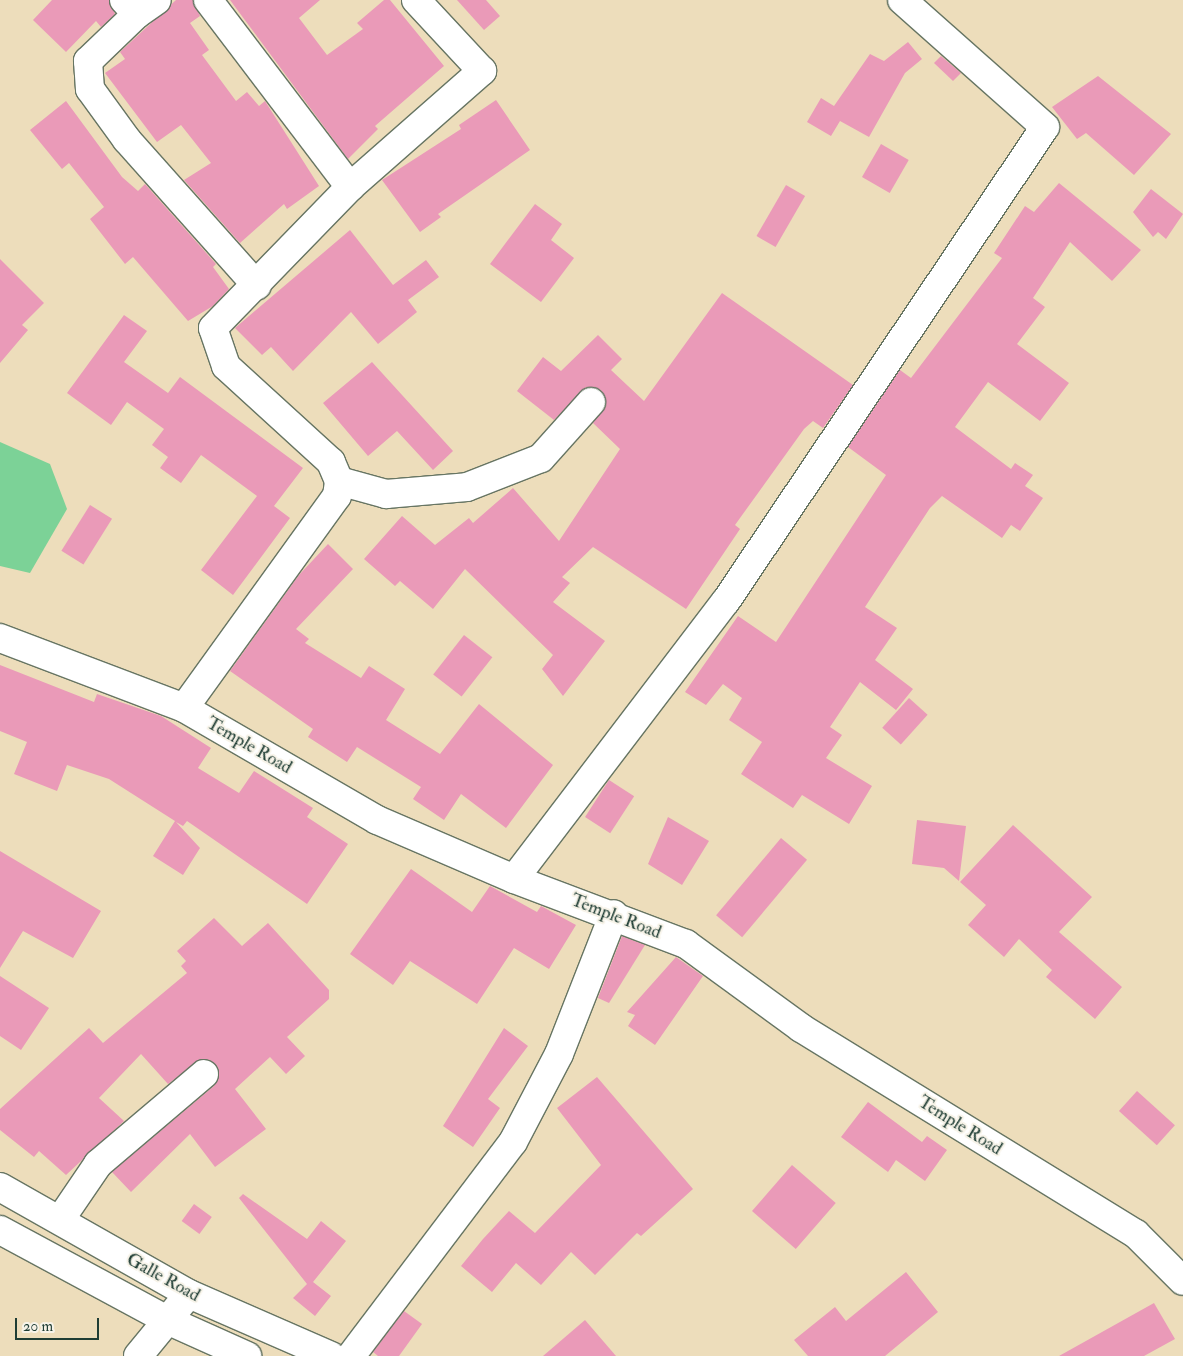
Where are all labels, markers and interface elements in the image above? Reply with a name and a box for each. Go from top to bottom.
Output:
street label: Temple Road [202,713,296,779]
street label: Temple Road [568,890,664,944]
street label: Temple Road [914,1092,1006,1160]
street label: Galle Road [123,1249,203,1307]
scale bar [18,1308,101,1340]
text: 20 m [23,1317,53,1336]

